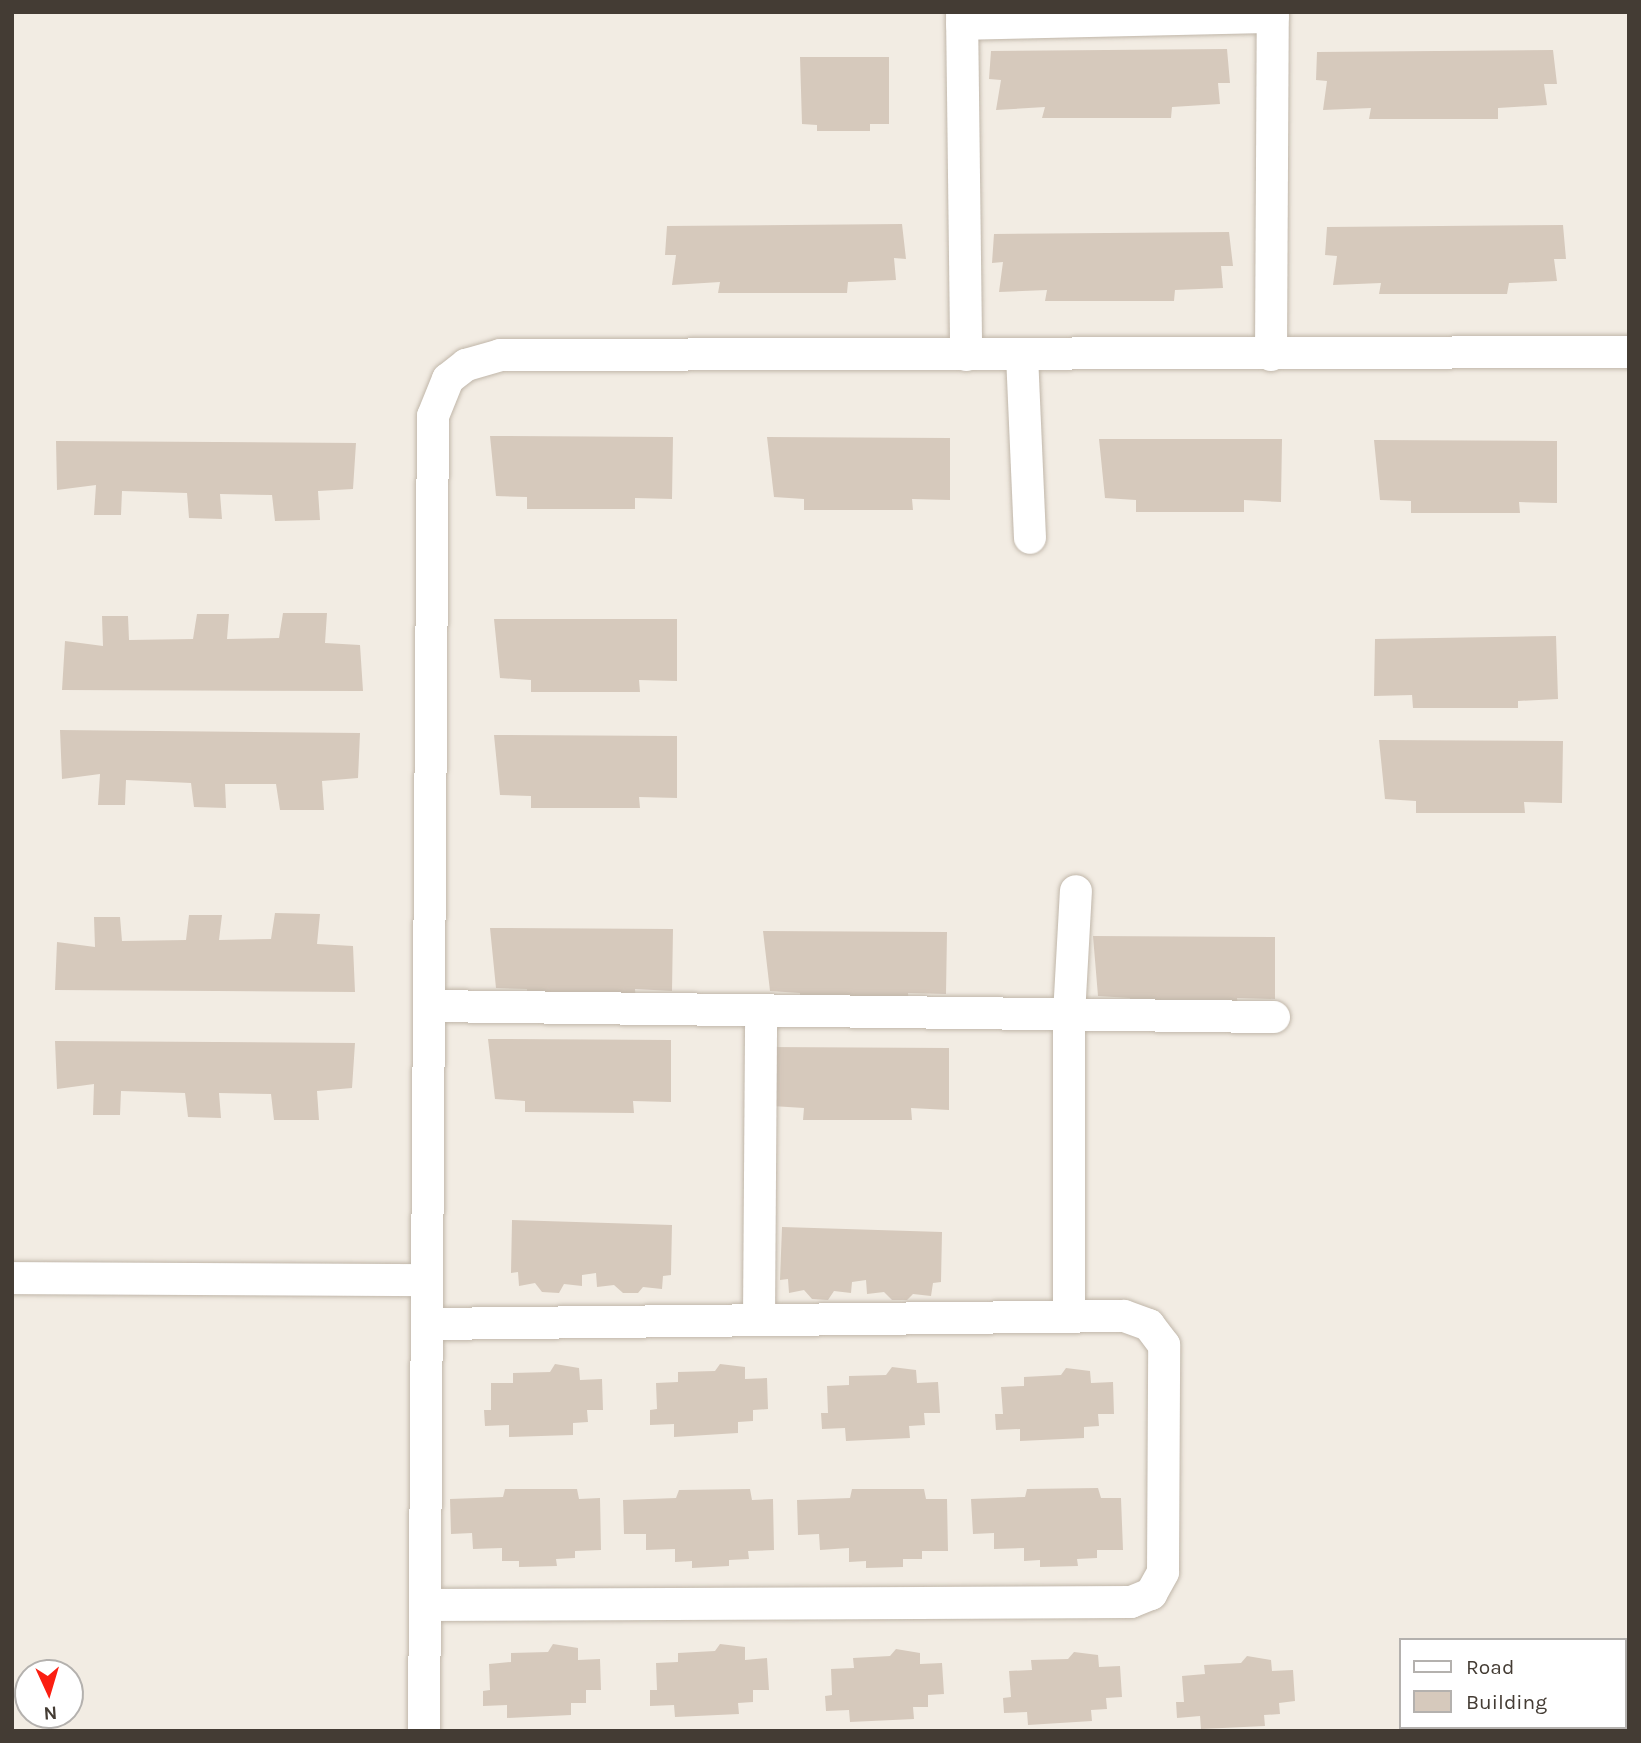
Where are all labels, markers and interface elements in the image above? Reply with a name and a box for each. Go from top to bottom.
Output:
legend [1400,1638,1627,1729]
text: Road [1466,1655,1514,1679]
north arrow [14,1659,84,1729]
text: Building [1466,1690,1547,1714]
text: N [43,1702,58,1724]

